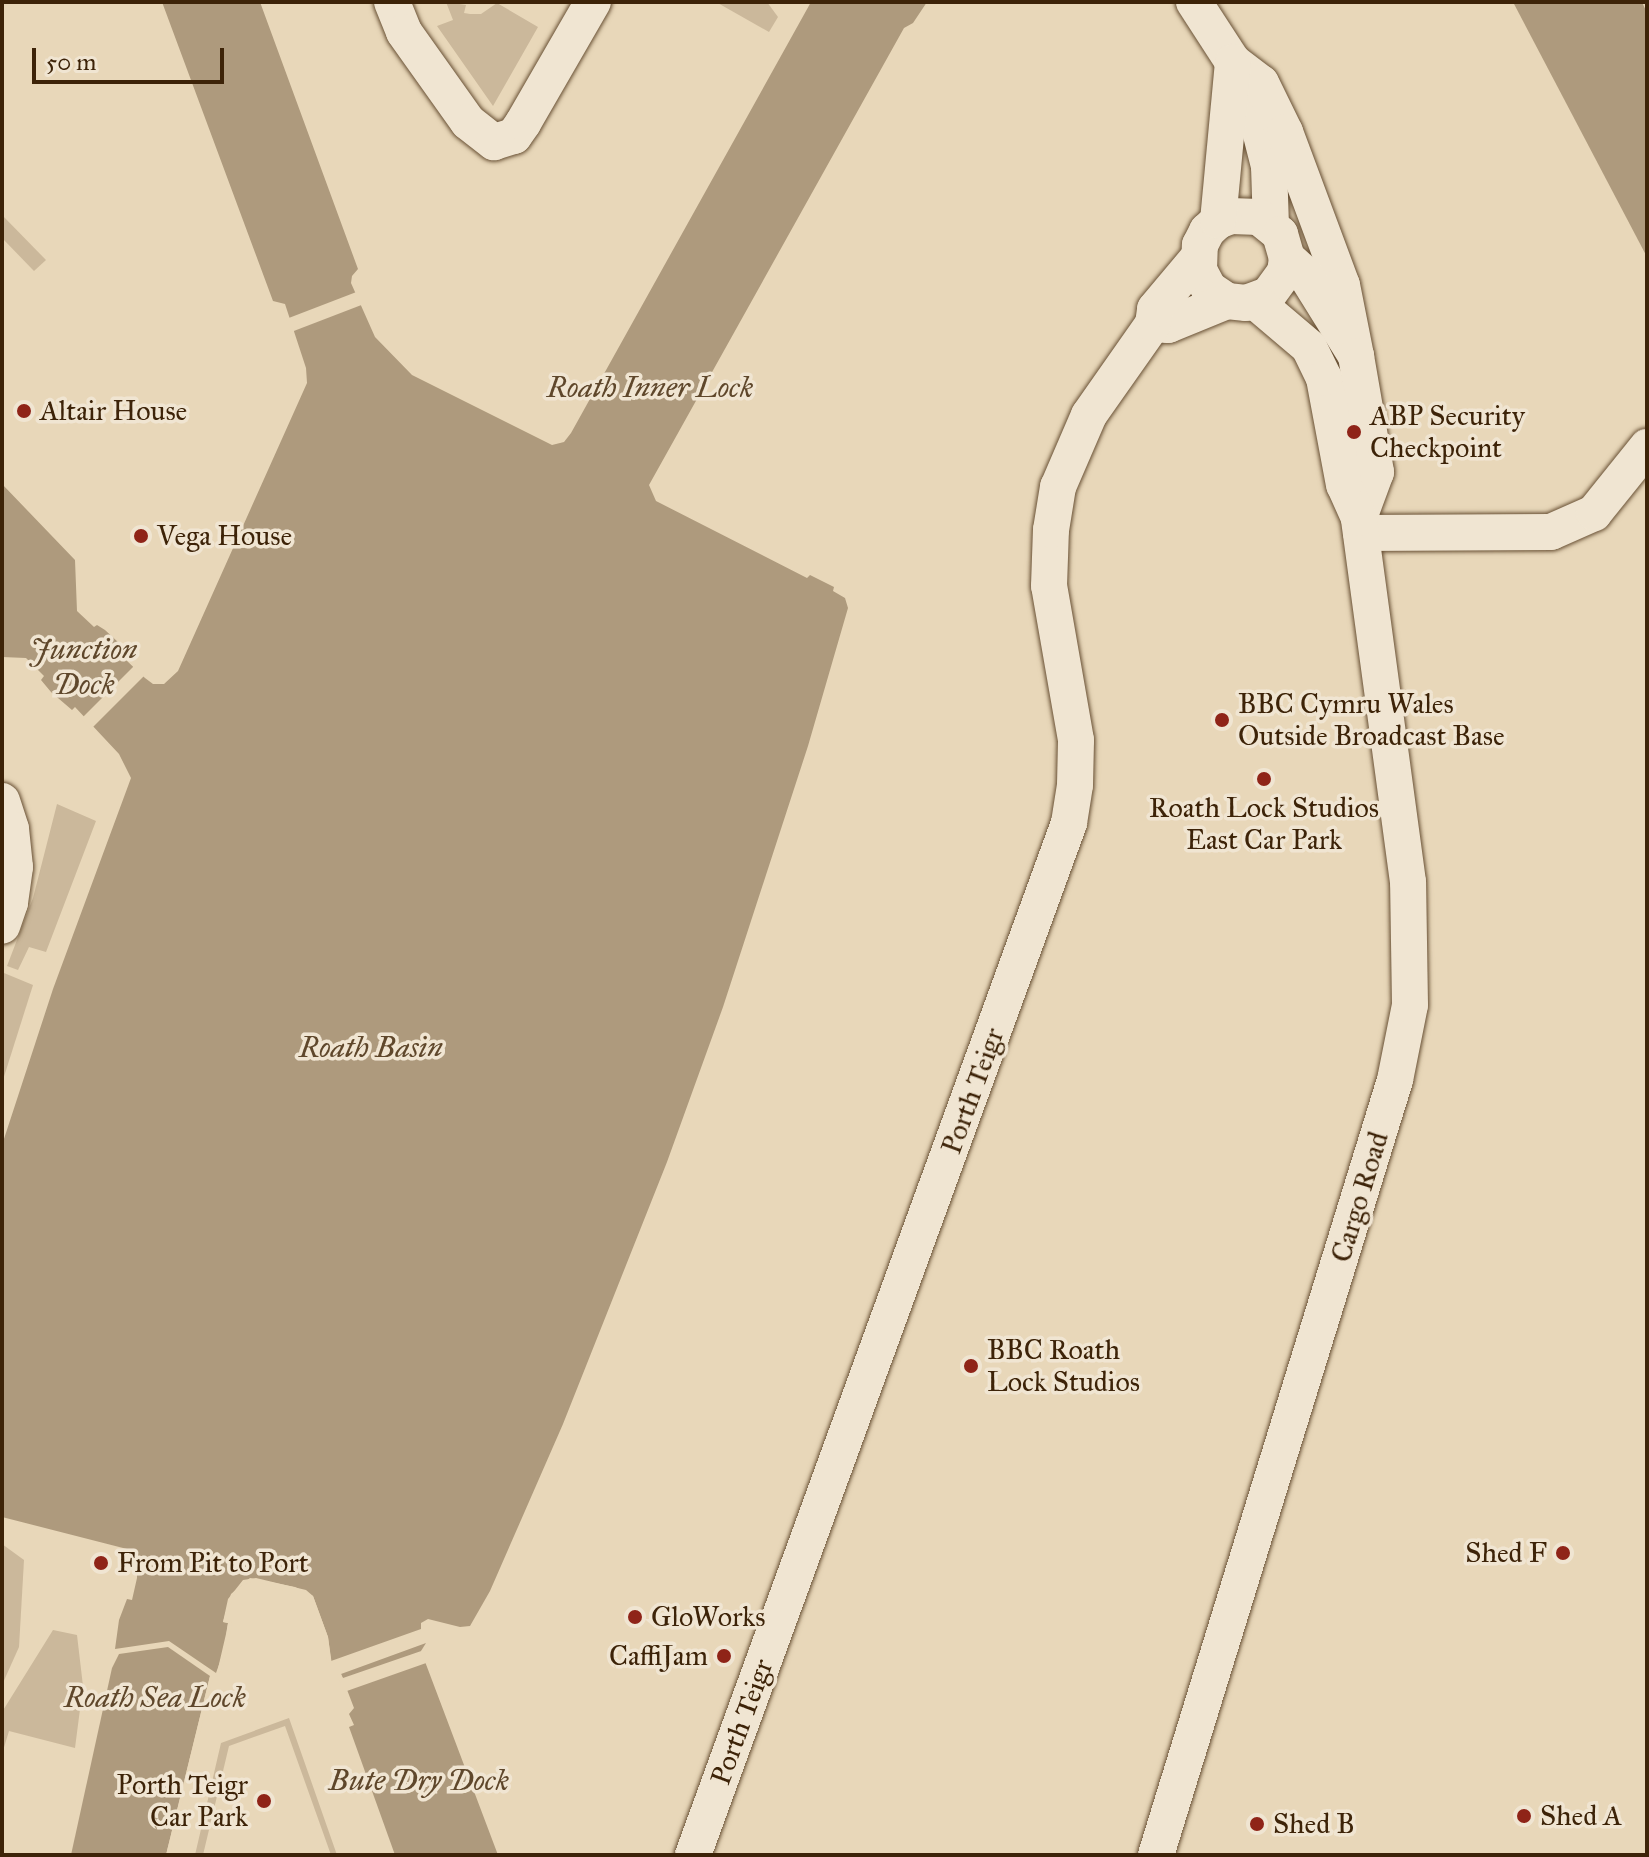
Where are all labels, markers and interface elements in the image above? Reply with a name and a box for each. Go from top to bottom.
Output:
scale bar [36,32,228,82]
text: 50 m [46,47,96,77]
water label: Roath Inner Lock [547,369,753,405]
place label: Altair House [40,394,187,428]
place label: ABP Security Checkpoint [1370,399,1525,465]
marker: Altair House [15,402,33,420]
marker: ABP Security Checkpoint [1345,423,1363,441]
place label: Vega House [157,519,292,553]
marker: Vega House [132,527,150,545]
water label: Junction Dock [30,631,138,702]
place label: BBC Cymru Wales Outside Broadcast Base [1238,687,1505,753]
marker: BBC Cymru Wales Outside Broadcast Base [1213,711,1231,729]
marker: Roath Lock Studios East Car Park [1255,770,1273,788]
place label: Roath Lock Studios East Car Park [1149,791,1379,857]
street label: Porth Teigr [935,1024,1011,1158]
water label: Roath Basin [299,1029,443,1065]
street label: Cargo Road [1324,1128,1396,1266]
place label: BBC Roath Lock Studios [987,1333,1140,1399]
marker: BBC Roath Lock Studios [962,1357,980,1375]
place label: Shed F [1465,1536,1547,1570]
marker: Shed F [1554,1544,1572,1562]
place label: From Pit to Port [117,1546,309,1580]
marker: From Pit to Port [92,1554,110,1572]
place label: GloWorks [651,1600,765,1634]
marker: GloWorks [626,1608,644,1626]
place label: CaffiJam [609,1639,708,1673]
marker: CaffiJam [715,1647,733,1665]
street label: Porth Teigr [704,1655,780,1789]
water label: Roath Sea Lock [64,1679,246,1715]
water label: Bute Dry Dock [329,1762,509,1798]
place label: Porth Teigr Car Park [117,1768,248,1834]
marker: Porth Teigr Car Park [255,1792,273,1810]
place label: Shed A [1540,1799,1622,1833]
place label: Shed B [1273,1807,1355,1841]
marker: Shed A [1515,1807,1533,1825]
marker: Shed B [1248,1815,1266,1833]

